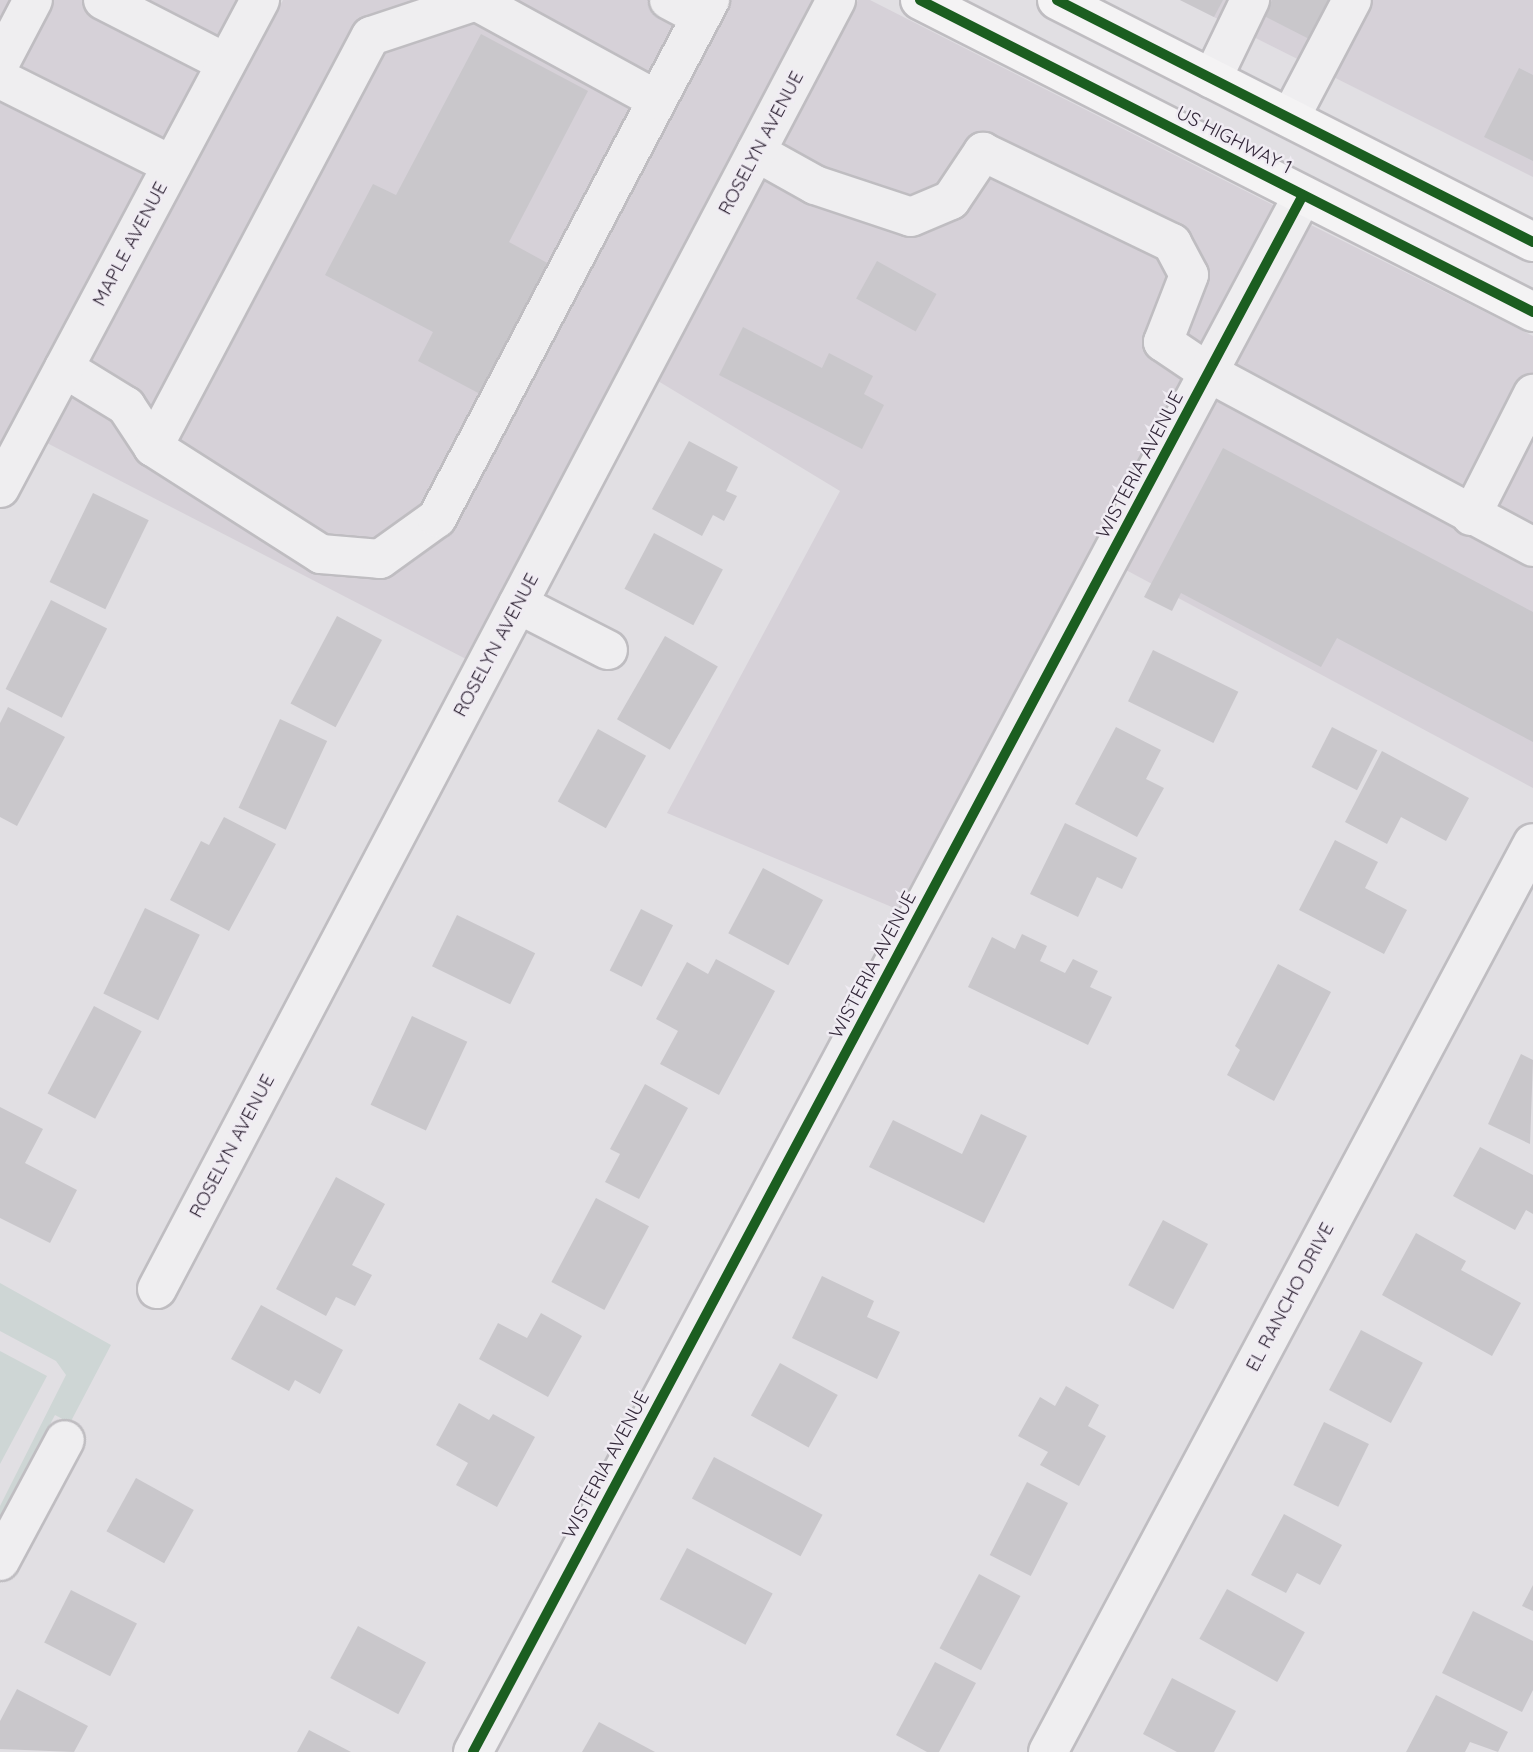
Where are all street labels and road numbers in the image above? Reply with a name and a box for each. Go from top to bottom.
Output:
street label: ROSELYN AVENUE [714,67,808,219]
street label: US HIGHWAY 1 [1172,101,1296,179]
street label: MAPLE AVENUE [88,178,172,310]
street label: WISTERIA AVENUE [1092,388,1188,542]
street label: ROSELYN AVENUE [449,569,543,721]
street label: WISTERIA AVENUE [825,888,921,1042]
street label: ROSELYN AVENUE [185,1070,279,1222]
street label: EL RANCHO DRIVE [1241,1219,1339,1375]
street label: WISTERIA AVENUE [558,1388,654,1542]

